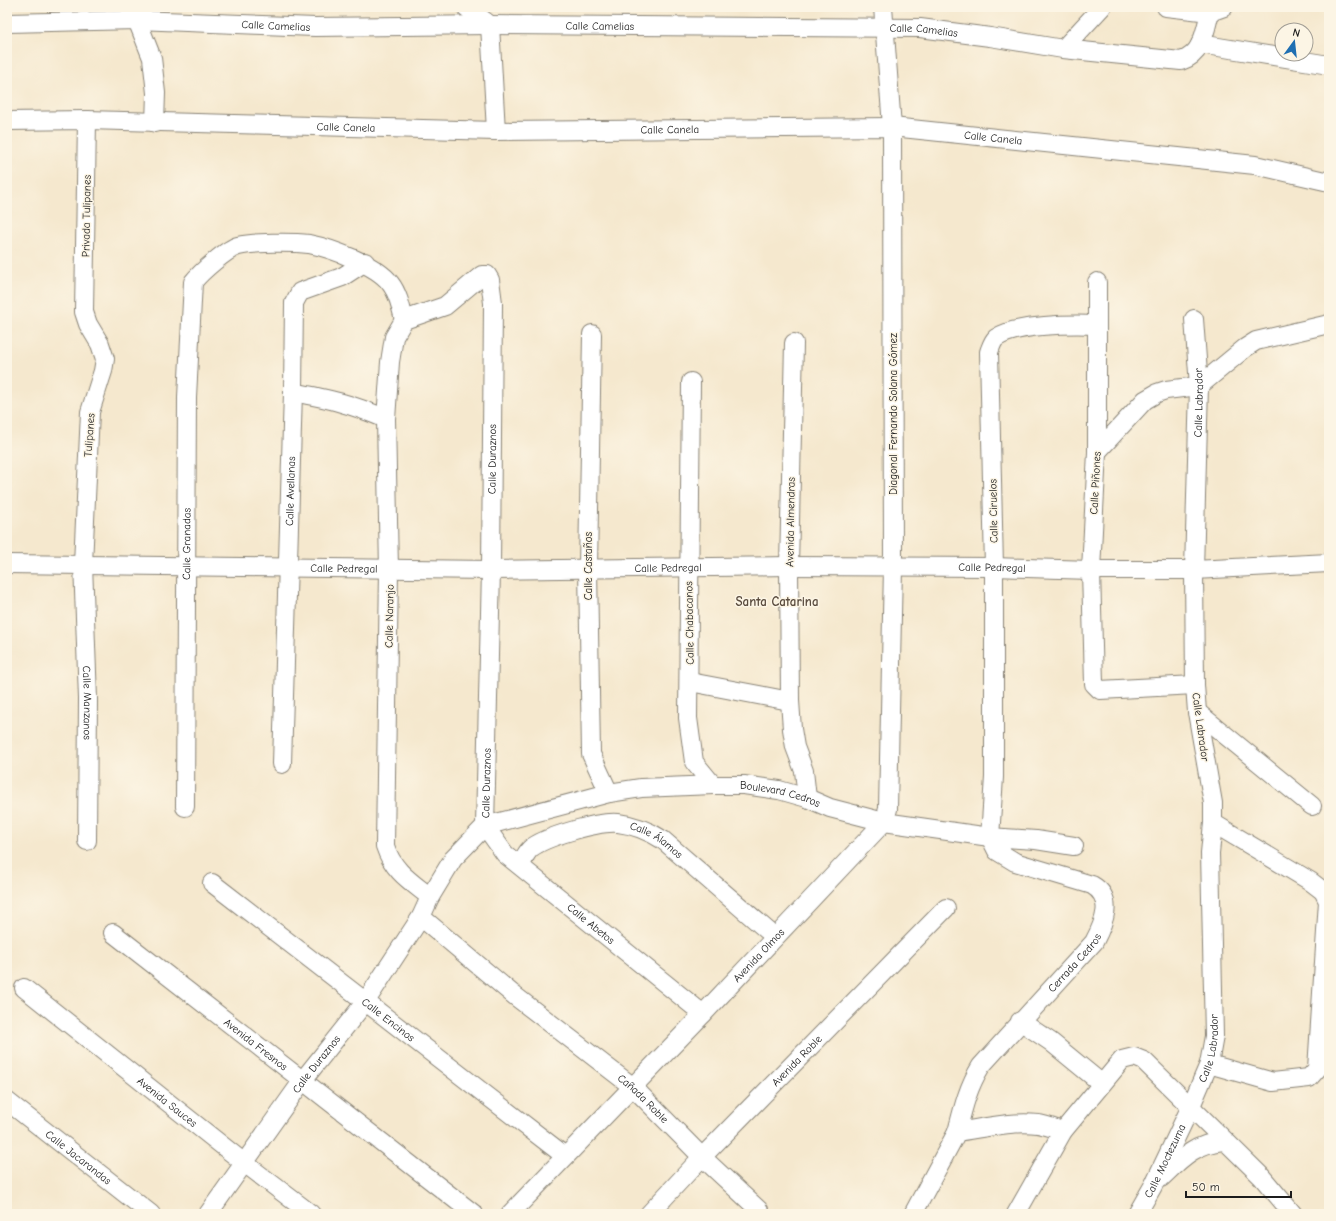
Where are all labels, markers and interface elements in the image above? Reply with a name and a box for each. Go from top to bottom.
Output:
street label: Calle Camelias [241,18,311,34]
street label: Calle Camelias [565,20,635,33]
street label: Calle Camelias [889,22,959,40]
north arrow [1274,22,1314,62]
text: N [1291,26,1302,40]
street label: Calle Canela [316,120,375,135]
street label: Calle Canela [640,123,699,137]
street label: Calle Canela [963,129,1023,148]
street label: Privada Tulipanes [79,174,94,257]
street label: Diagonal Fernando Solana Gómez [887,333,900,495]
street label: Calle Labrador [1192,367,1206,438]
street label: Tulipanes [81,412,98,457]
street label: Calle Duraznos [486,424,499,494]
street label: Calle Piñones [1087,451,1104,515]
street label: Calle Avellanas [283,456,298,526]
street label: Avenida Almendras [783,477,798,567]
street label: Calle Ciruelos [986,479,1001,543]
street label: Calle Granadas [180,507,193,580]
street label: Calle Castaños [582,531,595,600]
street label: Calle Pedregal [634,561,702,575]
street label: Calle Pedregal [958,561,1026,575]
street label: Calle Pedregal [310,562,378,576]
street label: Calle Chabacanos [682,581,697,665]
street label: Calle Naranjo [382,584,397,648]
district label: Santa Catarina [736,594,818,609]
street label: Calle Manzanos [80,665,94,740]
street label: Calle Labrador [1189,692,1212,763]
street label: Calle Duraznos [479,747,494,818]
street label: Boulevard Cedros [740,779,823,810]
street label: Calle Álamos [628,819,686,862]
street label: Calle Abetos [564,901,617,947]
street label: Avenida Olmos [731,925,788,985]
street label: Cerrada Cedros [1045,931,1104,995]
street label: Calle Encinos [359,995,418,1045]
street label: Calle Labrador [1196,1014,1221,1084]
street label: Avenida Fresnos [221,1016,290,1074]
street label: Calle Duraznos [290,1032,344,1096]
street label: Avenida Roble [769,1032,825,1089]
street label: Cañada Roble [615,1072,671,1126]
street label: Avenida Sauces [134,1074,200,1130]
street label: Calle Moctezuma [1142,1122,1188,1200]
street label: Calle Jacarandas [43,1128,114,1188]
scale bar [1186,1173,1291,1199]
text: 50 m [1192,1180,1220,1194]

